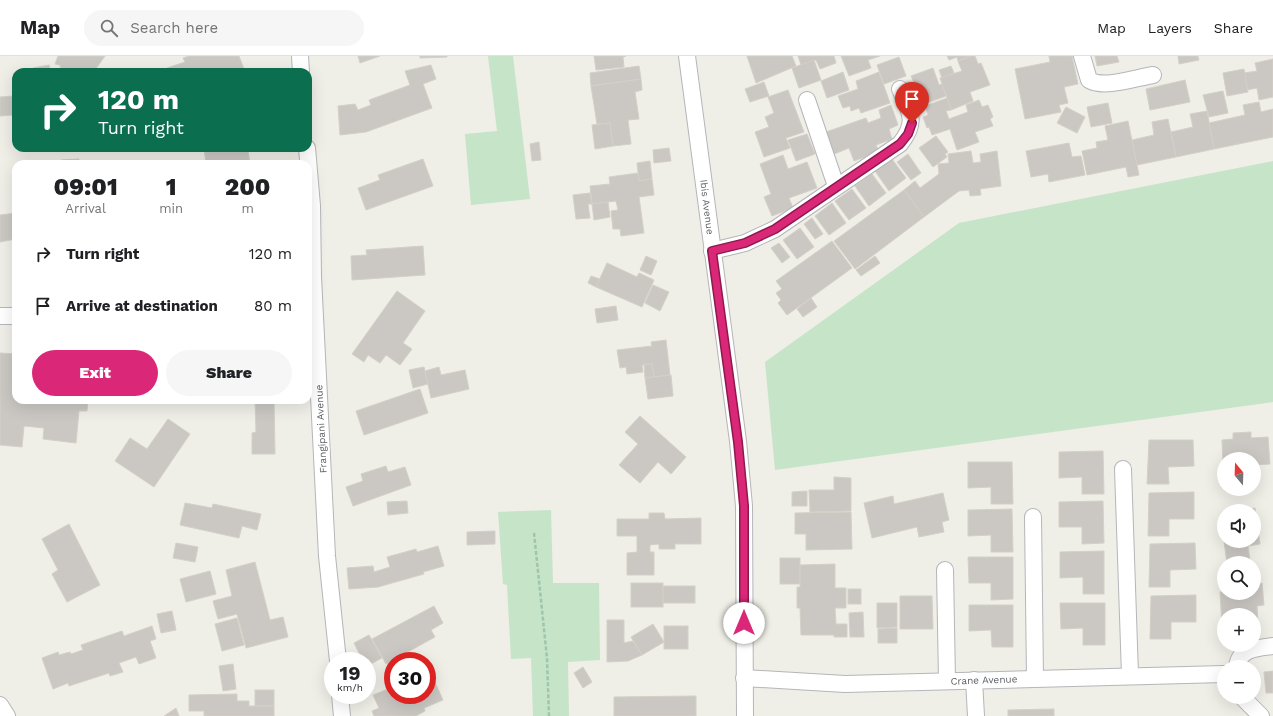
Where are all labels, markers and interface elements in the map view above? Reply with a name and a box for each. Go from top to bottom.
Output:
search box [84,10,364,46]
text: Map [20,16,60,39]
icon: search [98,17,120,39]
text: Search here [130,19,218,37]
text: Map [1097,20,1126,36]
text: Layers [1148,20,1192,36]
text: Share [1214,20,1253,36]
pin [895,82,929,123]
text: 120 m [98,83,179,116]
icon: right [32,84,84,136]
icon: arrive [901,88,923,110]
text: Turn right [98,117,184,138]
text: 09:01 [54,173,118,201]
text: 1 [166,173,177,201]
text: 200 [225,173,270,201]
street label: Ibis Avenue [698,179,716,235]
text: Arrival [65,201,106,216]
text: min [159,201,183,216]
text: m [241,201,254,216]
icon: right [32,243,54,265]
text: Turn right [66,245,139,263]
text: 120 m [249,245,292,263]
icon: arrive [32,295,54,317]
text: Arrive at destination [66,297,218,315]
text: 80 m [254,297,292,315]
button: Exit [32,350,158,396]
button: Share [166,350,292,396]
street label: Frangipani Avenue [313,384,329,474]
north arrow [1217,452,1261,496]
map controls [1217,452,1261,704]
button: sound [1217,504,1261,548]
button: search [1217,556,1261,600]
position arrow [723,602,765,644]
button: + [1217,608,1261,652]
speed limit sign: 30 [384,652,436,704]
button: − [1217,660,1261,704]
text: 19 [340,661,360,685]
street label: Crane Avenue [950,673,1018,687]
text: km/h [337,682,363,693]

